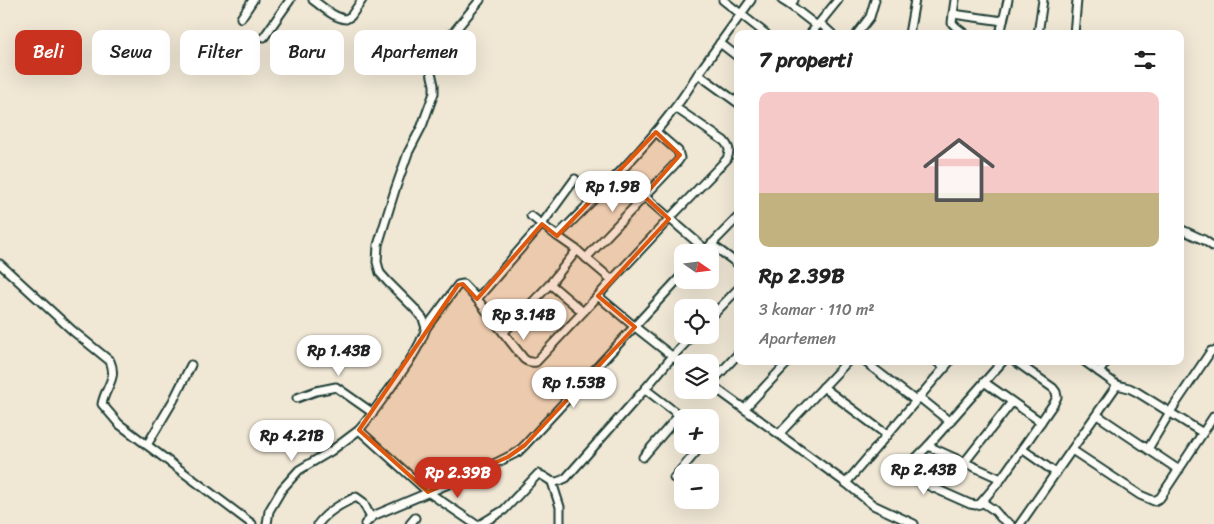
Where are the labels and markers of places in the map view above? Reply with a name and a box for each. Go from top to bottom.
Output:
pin: Rp 1.9B [567,170,659,213]
pin: Rp 3.14B [472,298,576,341]
pin: Rp 1.43B [287,334,391,377]
pin: Rp 1.53B [522,366,626,409]
pin: Rp 4.21B [240,420,344,462]
pin: Rp 2.43B [872,454,976,496]
pin: Rp 2.39B [406,456,510,499]

